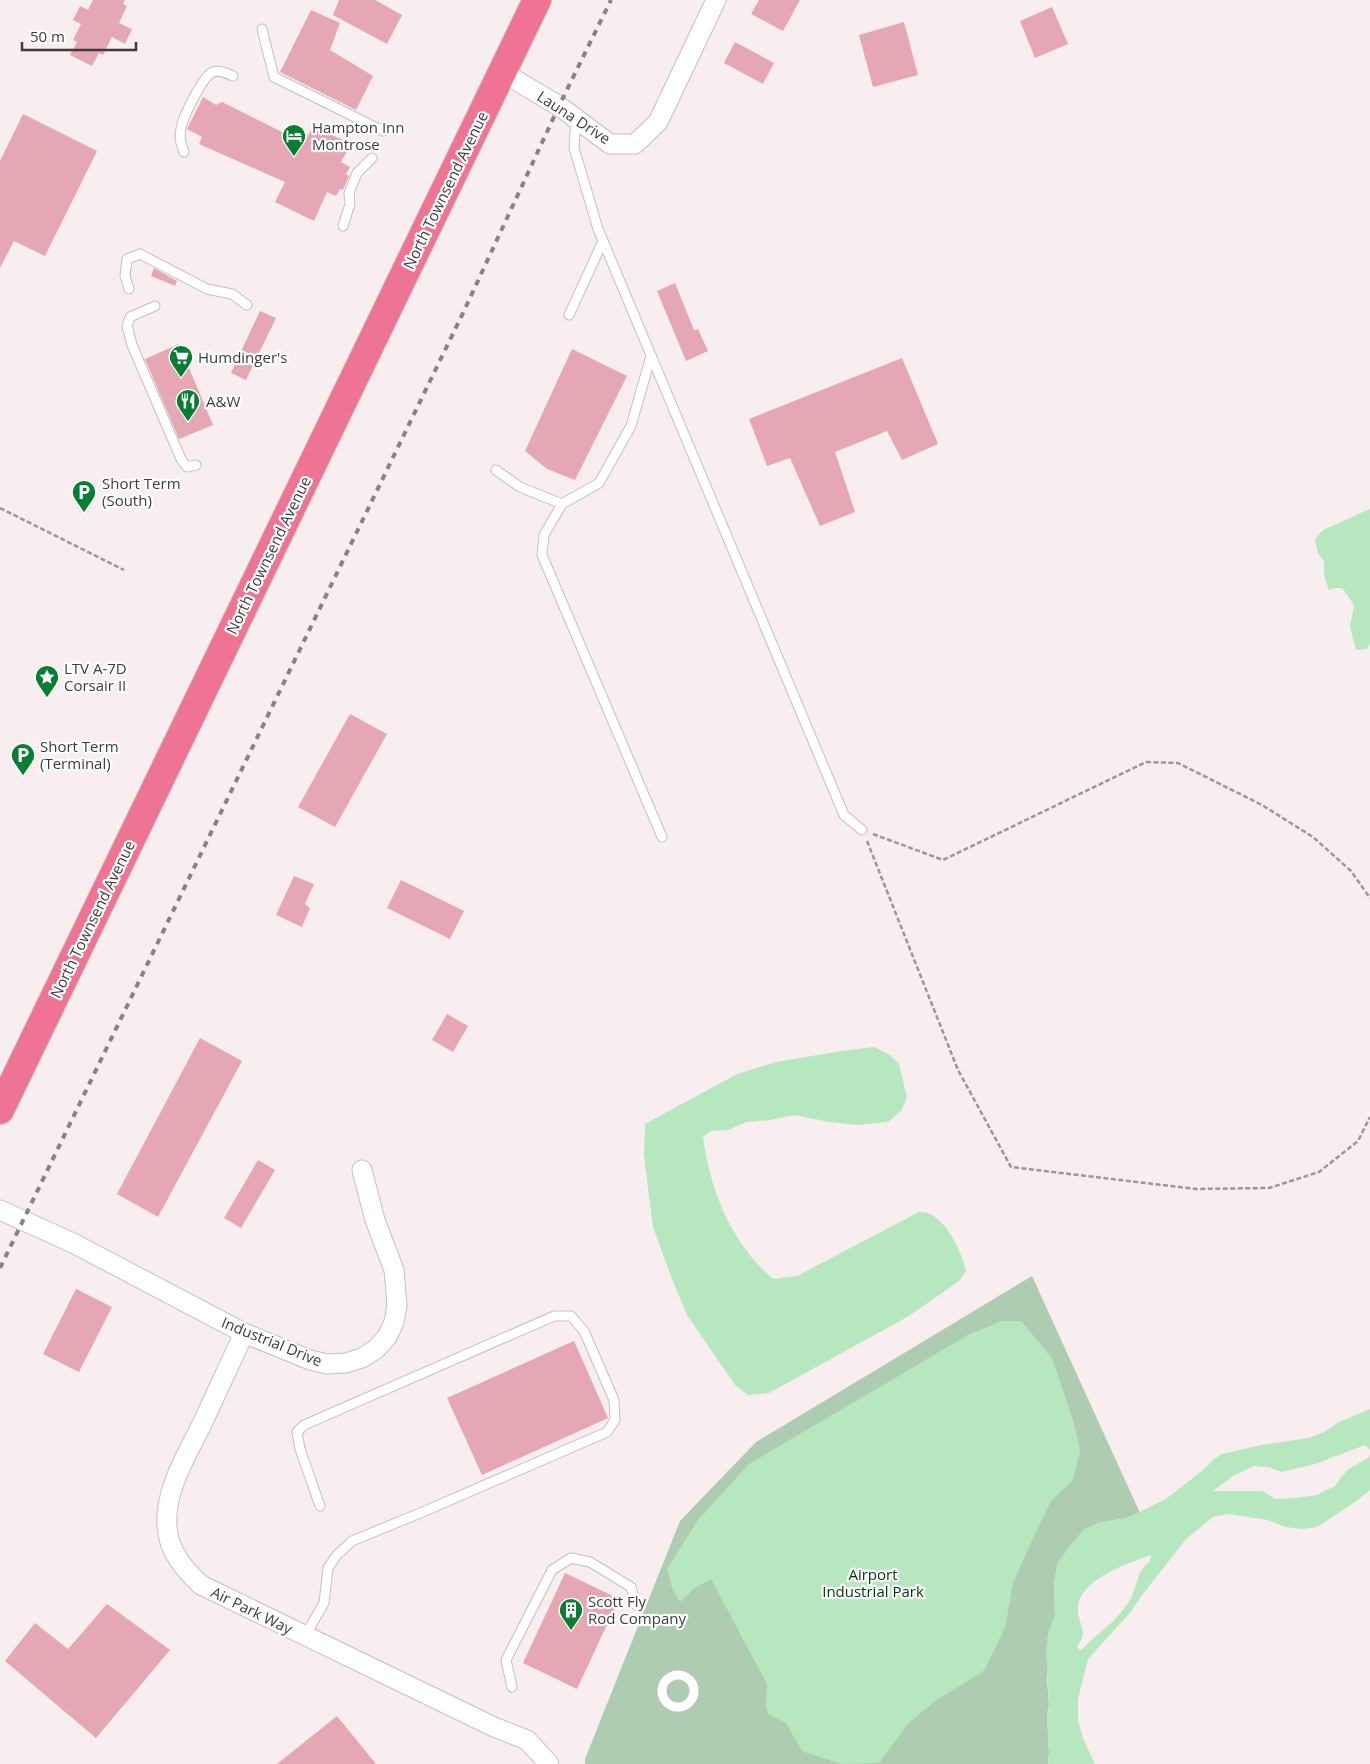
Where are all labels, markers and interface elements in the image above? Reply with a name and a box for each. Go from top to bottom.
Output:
scale bar [22,20,136,52]
text: 50 m [30,26,65,46]
street label: Launa Drive [534,86,614,148]
street label: North Townsend Avenue [398,108,492,272]
place label: Hampton Inn Montrose [312,117,405,154]
hotel icon: Hampton Inn Montrose [281,123,307,157]
supermarket icon: Humdinger's [168,344,194,378]
place label: Humdinger's [198,347,287,367]
restaurant icon: A&W [175,388,201,422]
place label: A&W [206,391,240,411]
place label: Short Term (South) [102,473,181,510]
street label: North Townsend Avenue [221,473,315,637]
parking icon: Short Term (South) [71,479,97,513]
place label: LTV A-7D Corsair II [64,658,127,695]
place icon: LTV A-7D Corsair II [34,664,60,698]
place label: Short Term (Terminal) [40,736,119,773]
parking icon: Short Term (Terminal) [10,742,36,776]
street label: North Townsend Avenue [45,837,139,1001]
street label: Industrial Drive [219,1312,325,1370]
park label: Airport Industrial Park [822,1564,924,1601]
street label: Air Park Way [208,1582,296,1639]
place label: Scott Fly Rod Company [588,1591,686,1628]
building icon: Scott Fly Rod Company [558,1597,584,1631]

